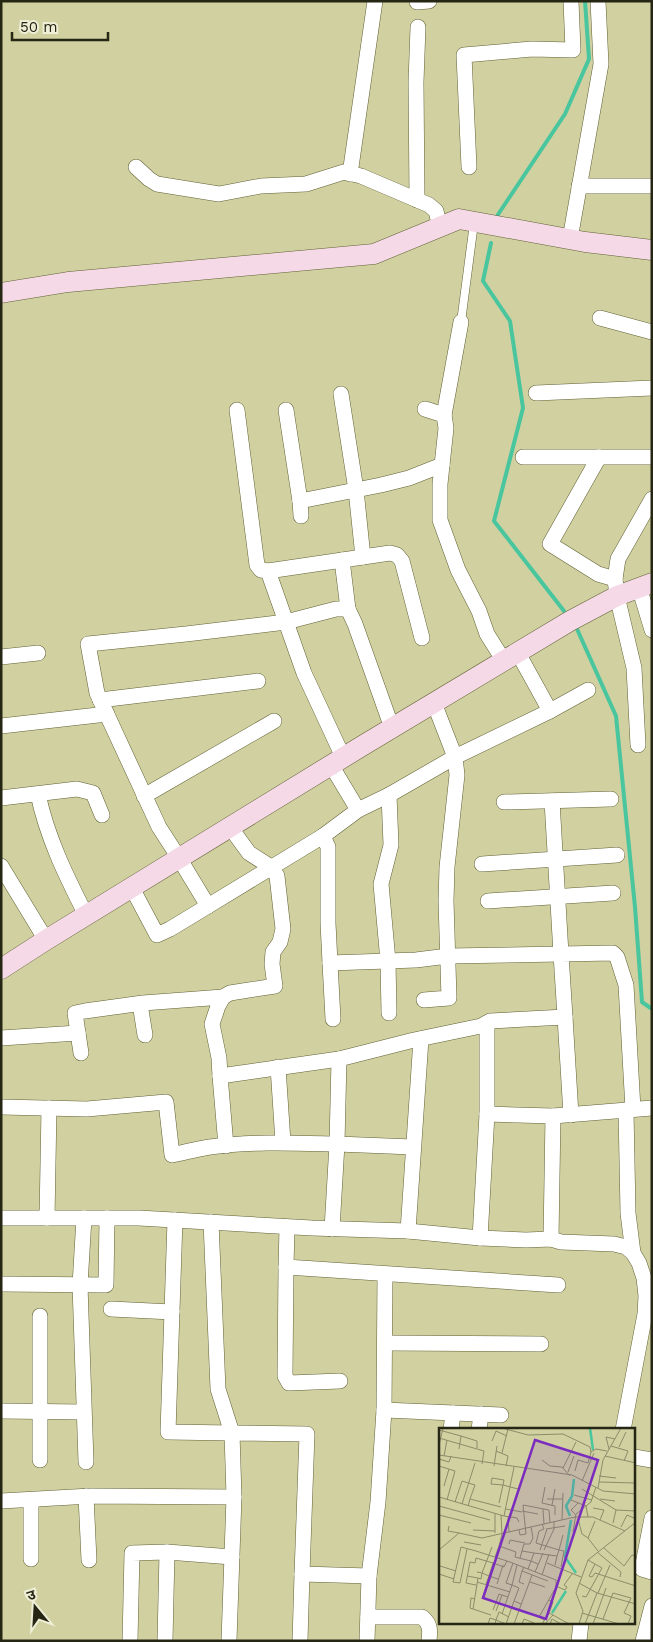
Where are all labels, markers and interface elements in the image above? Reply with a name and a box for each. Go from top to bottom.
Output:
scale bar [12,10,109,42]
text: 50 m [20,18,57,36]
inset map [439,1428,636,1624]
north arrow [10,1582,60,1632]
text: उ [25,1586,38,1604]

